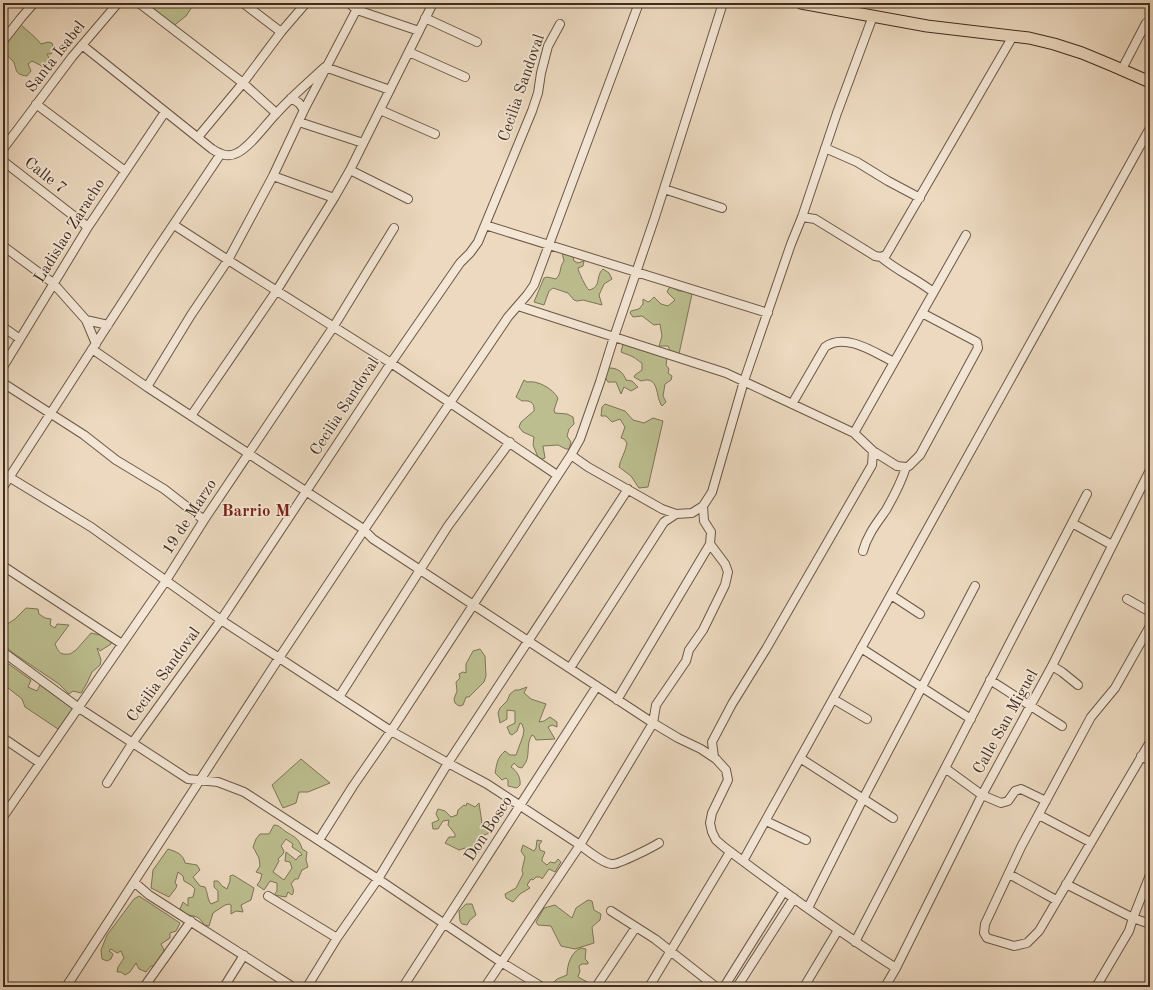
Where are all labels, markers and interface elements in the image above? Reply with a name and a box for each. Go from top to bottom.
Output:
street label: Santa Isabel [23,18,89,96]
street label: Cecilia Sandoval [496,32,548,144]
street label: Calle 7 [21,155,69,197]
street label: Ladislao Zaracho [32,176,108,286]
street label: Cecilia Sandoval [308,355,382,459]
street label: 19 de Marzo [160,476,220,557]
district label: Barrio M [222,503,290,520]
street label: Cecilia Sandoval [124,625,204,725]
street label: Calle San Miguel [971,667,1041,777]
street label: Don Bosco [462,793,516,865]

